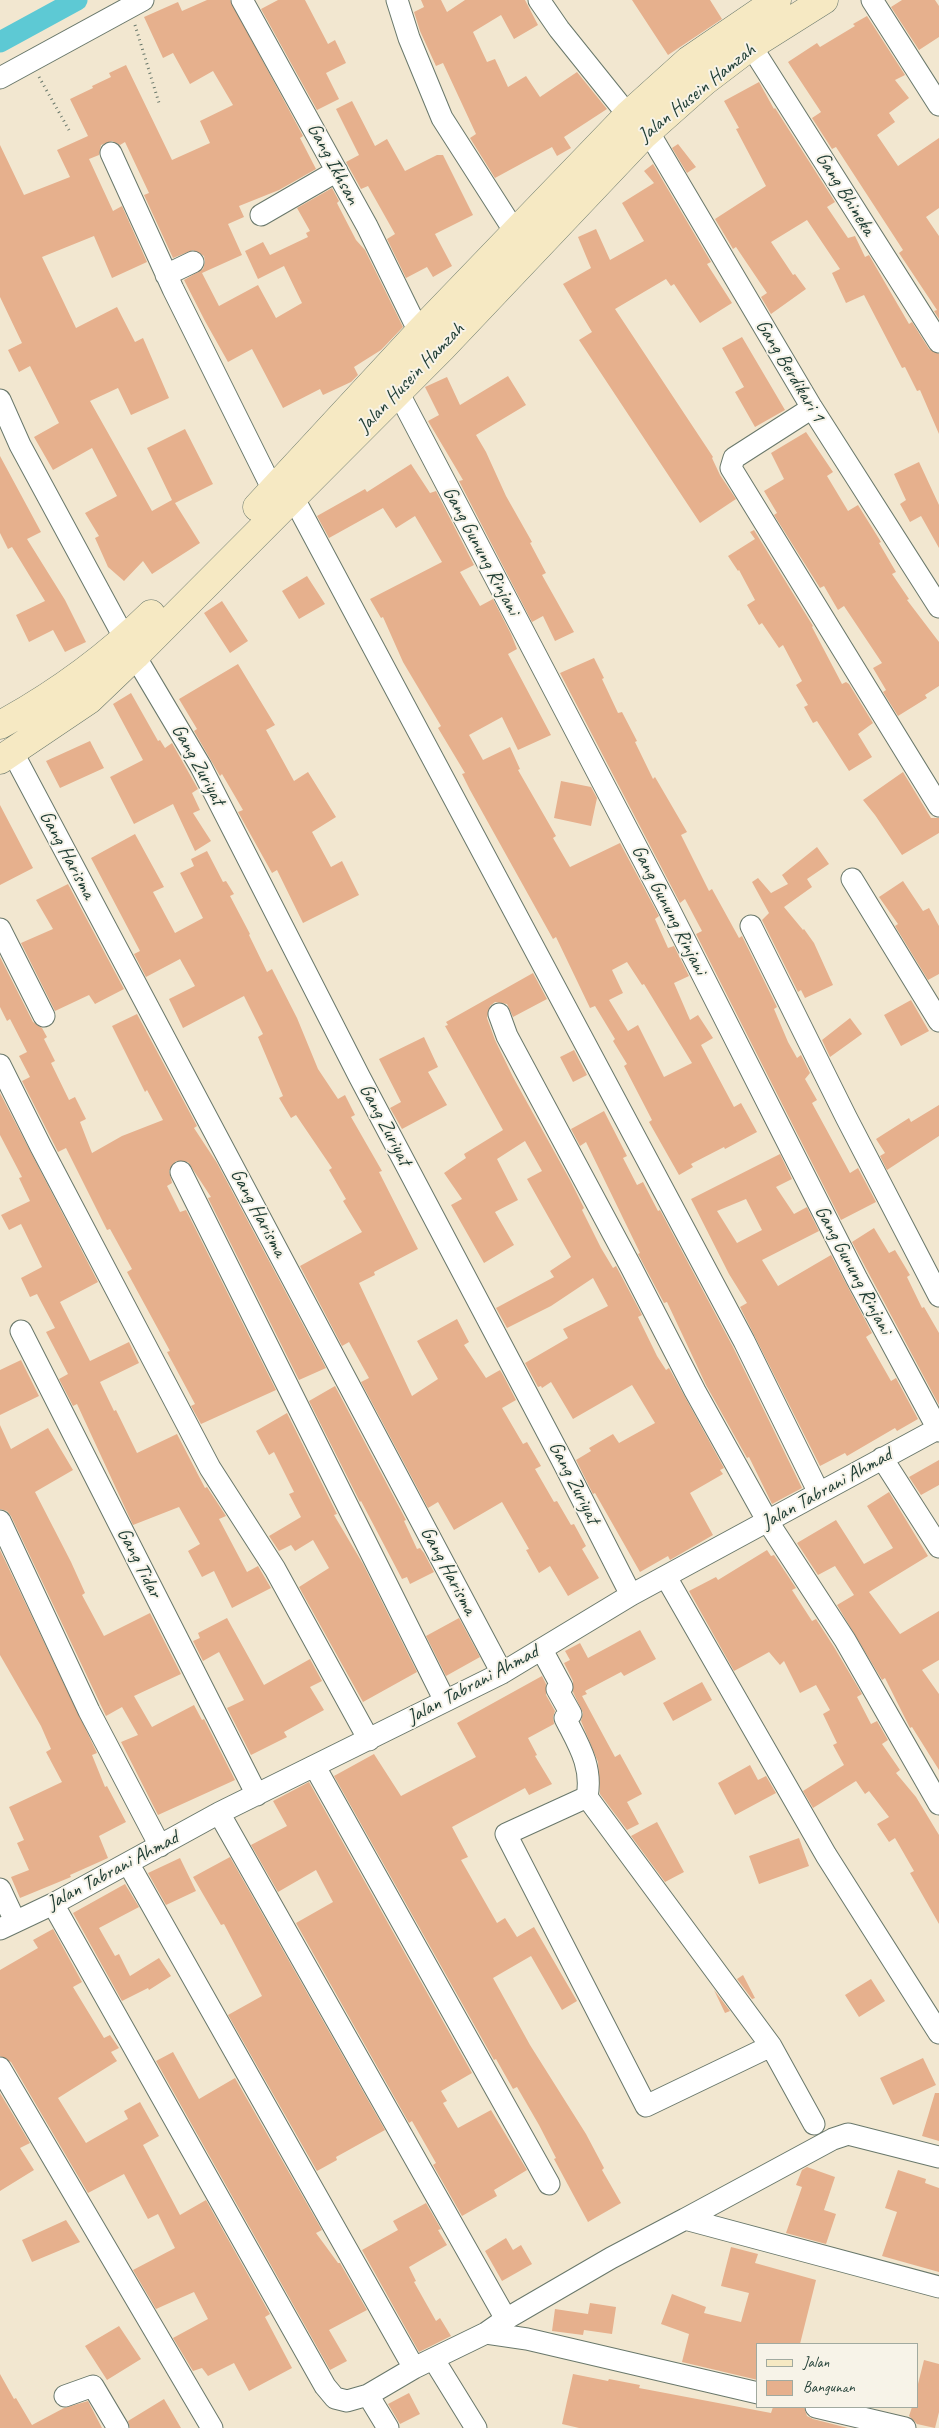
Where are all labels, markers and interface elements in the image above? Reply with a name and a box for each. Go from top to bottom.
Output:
street label: Jalan Husein Hamzah [633,38,761,148]
street label: Gang Ikhsan [302,119,364,209]
street label: Gang Bhineka [810,148,880,240]
street label: Gang Berdikari 1 [750,315,830,427]
street label: Jalan Husein Hamzah [352,318,470,438]
street label: Gang Gunung Rinjani [437,483,525,619]
street label: Gang Zuriyat [166,720,230,810]
street label: Gang Harisma [34,807,100,903]
street label: Gang Gunung Rinjani [626,841,712,979]
street label: Gang Zuriyat [353,1080,417,1170]
street label: Gang Harisma [225,1165,291,1261]
street label: Gang Gunung Rinjani [809,1202,897,1338]
street label: Gang Zuriyat [543,1438,605,1528]
street label: Jalan Tabrani Ahmad [757,1443,897,1535]
street label: Gang Harisma [415,1523,481,1619]
street label: Gang Tidar [111,1524,167,1602]
street label: Jalan Tabrani Ahmad [403,1640,543,1730]
street label: Jalan Tabrani Ahmad [43,1826,183,1916]
legend [756,2343,919,2408]
text: Jalan [803,2353,829,2372]
text: Bangunan [803,2378,855,2397]

